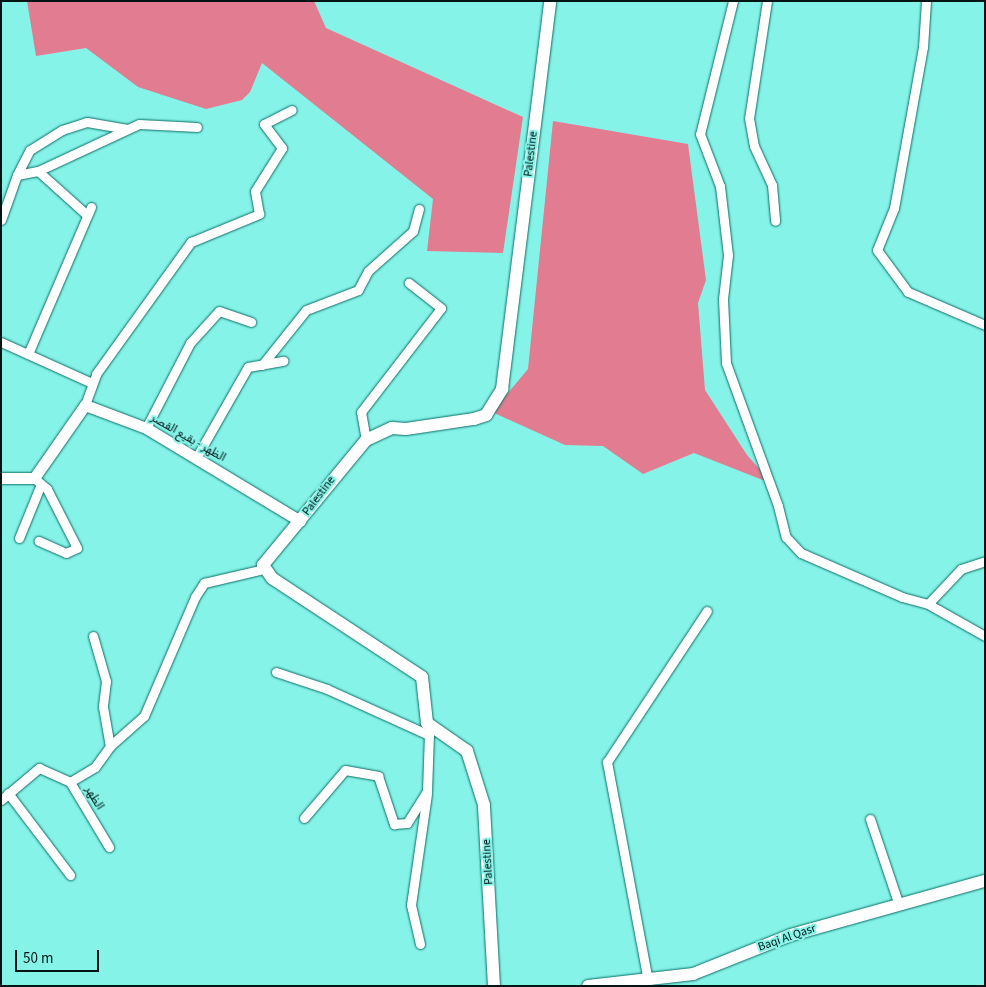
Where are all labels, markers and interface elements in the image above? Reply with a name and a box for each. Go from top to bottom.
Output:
street label: Palestine [521,130,541,178]
street label: الظهر - بقيع القصر [148,411,228,465]
street label: Palestine [300,473,338,519]
street label: الظهر [81,783,107,813]
street label: Palestine [480,839,496,885]
street label: Baqi Al Qasr [756,921,818,955]
scale bar [18,940,101,972]
text: 50 m [23,948,53,969]

